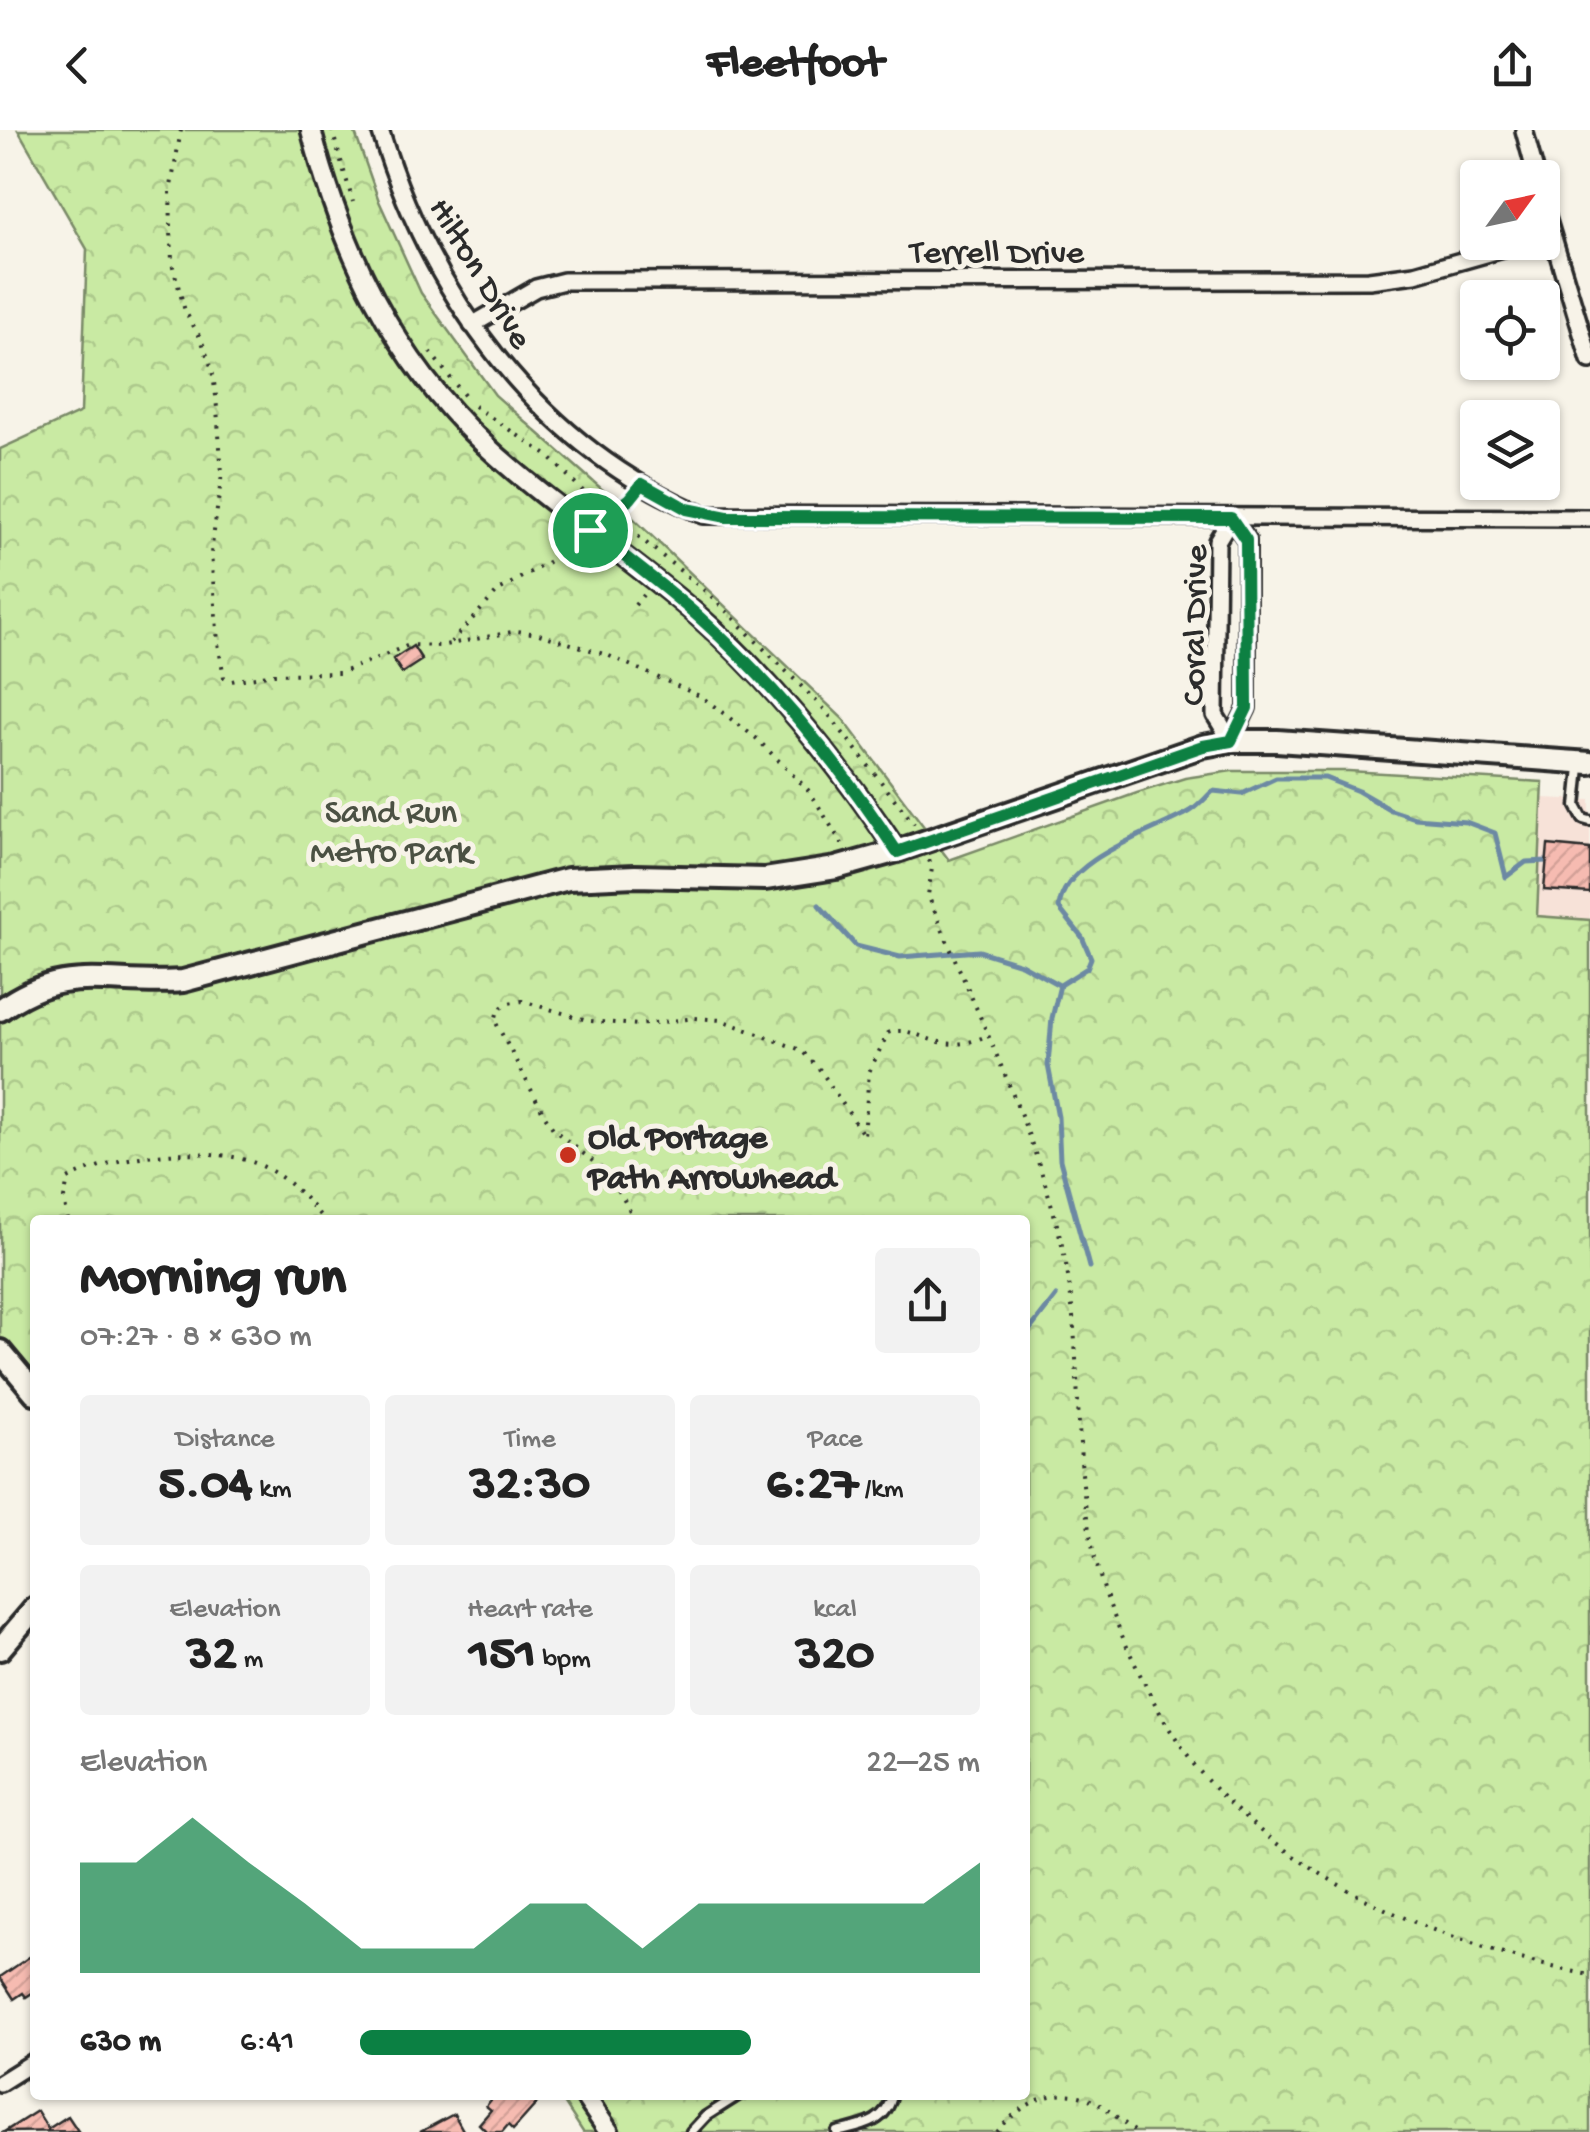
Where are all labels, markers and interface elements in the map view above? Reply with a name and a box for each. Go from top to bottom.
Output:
icon: back [50,38,105,93]
icon: share [1485,38,1540,93]
text: Fleetfoot [707,39,883,92]
north arrow [1460,160,1560,260]
map controls [1460,160,1560,500]
street label: Hilton Drive [417,192,540,359]
street label: Terrell Drive [908,235,1085,276]
button: locate [1460,280,1560,380]
button: layers [1460,400,1560,500]
pin [548,488,633,573]
icon: arrive [563,503,618,558]
street label: Coral Drive [1176,543,1219,706]
park label: Sand Run Metro Park [310,794,476,875]
place label: Old Portage Path Arrowhead [586,1120,839,1201]
marker: Old Portage Path Arrowhead [557,1144,579,1166]
button: share [875,1248,980,1353]
text: Morning run [80,1249,346,1313]
text: 07:27 · 8 × 630 m [80,1319,312,1357]
text: Distance [176,1424,274,1457]
text: Time [504,1424,556,1457]
text: Pace [808,1424,862,1457]
text: 5.04 [158,1457,253,1516]
text: 32:30 [470,1457,590,1516]
text: 6:27 [766,1457,858,1516]
text: km [253,1474,292,1507]
text: /km [858,1474,904,1507]
text: Elevation [169,1594,281,1627]
text: Heart rate [467,1594,593,1627]
text: kcal [813,1594,857,1627]
text: 32 [187,1627,237,1686]
text: 151 [469,1627,536,1686]
text: 320 [796,1627,874,1686]
text: m [237,1644,263,1677]
text: bpm [536,1644,591,1677]
text: Elevation [80,1745,207,1783]
text: 22–25 m [866,1745,980,1783]
text: 630 m [80,2024,161,2062]
text: 6:41 [240,2024,294,2062]

